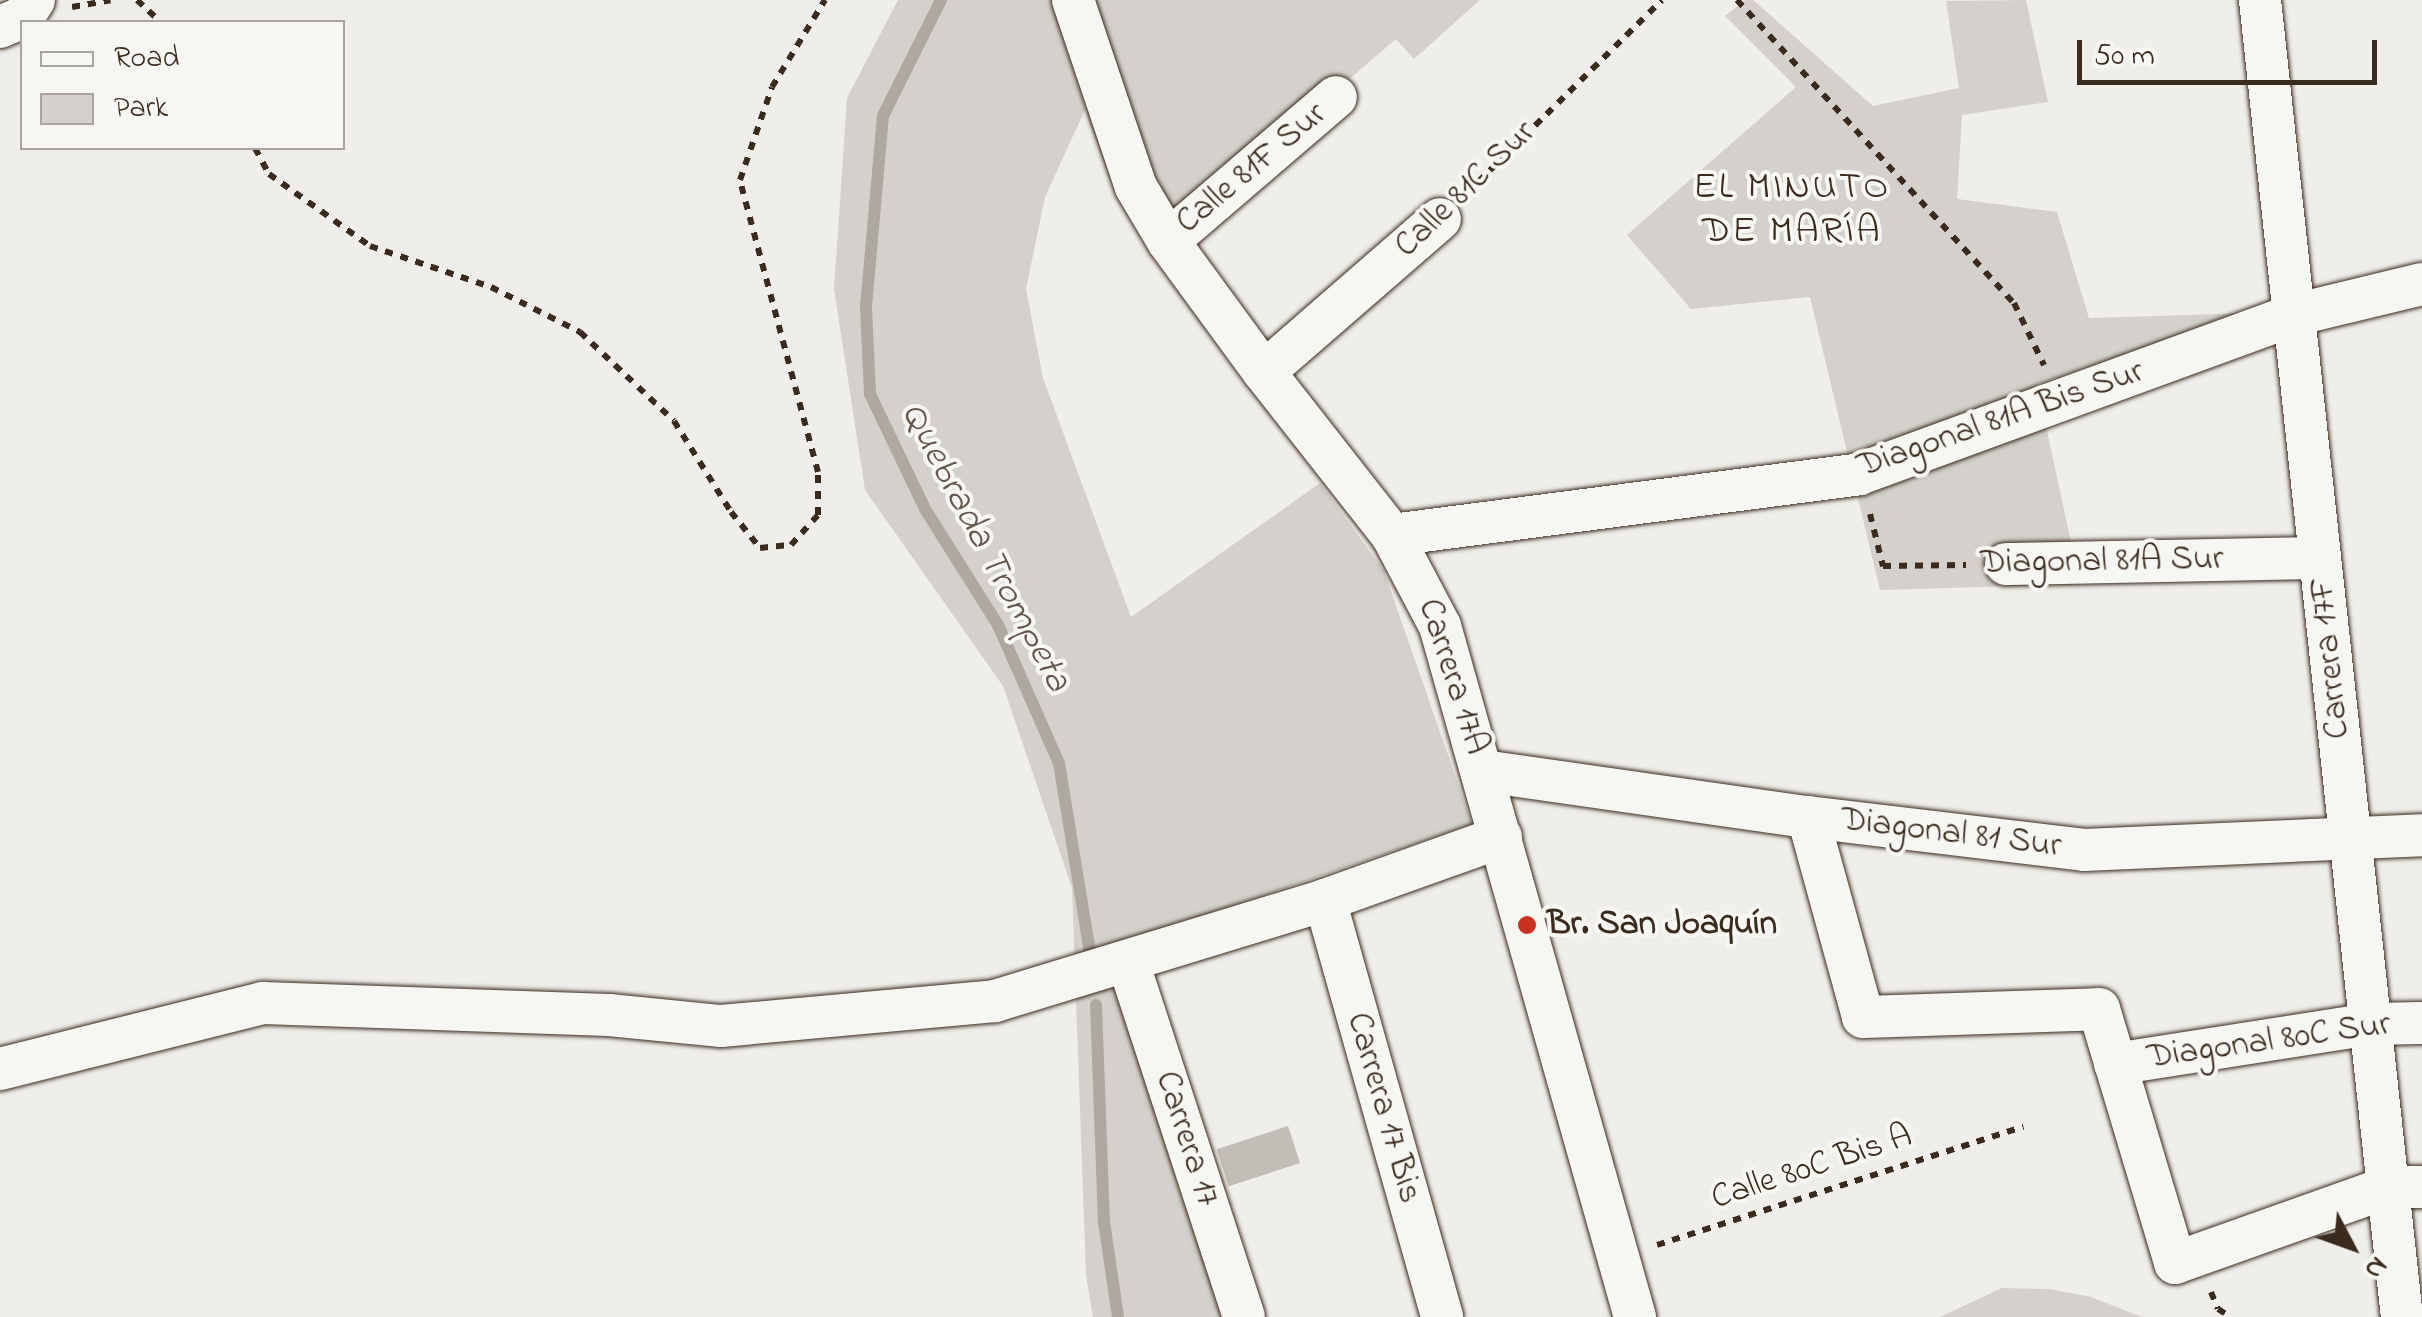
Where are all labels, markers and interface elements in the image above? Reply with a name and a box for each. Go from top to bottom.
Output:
legend [20,20,345,150]
scale bar [2082,20,2382,82]
text: 50 m [2094,35,2155,79]
text: Road [114,37,179,81]
text: Park [114,87,168,131]
street label: Calle 81F Sur [1168,94,1336,244]
street label: Calle 81C Sur [1387,112,1545,268]
district label: EL MINUTO DE MARÍA [1693,166,1891,255]
street label: Diagonal 81A Bis Sur [1852,351,2150,489]
water label: Quebrada Trompeta [889,396,1079,700]
street label: Diagonal 81A Sur [1980,539,2224,585]
street label: Carrera 17F [2302,575,2360,741]
street label: Carrera 17A [1407,594,1497,760]
street label: Diagonal 81 Sur [1838,800,2064,868]
place label: Br. San Joaquín [1547,904,1777,946]
marker: Br. San Joaquín [1516,914,1538,936]
street label: Diagonal 80C Sur [2145,1004,2393,1080]
street label: Carrera 17 Bis [1336,1008,1430,1208]
street label: Carrera 17 [1144,1066,1228,1212]
street label: Calle 80C Bis A [1706,1116,1918,1220]
north arrow [2302,1197,2402,1297]
text: N [2353,1246,2397,1288]

